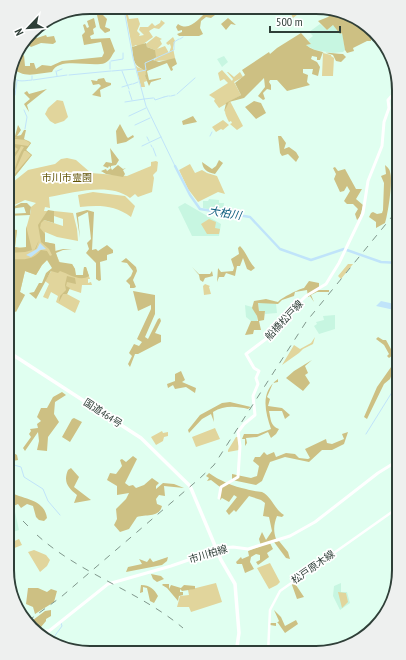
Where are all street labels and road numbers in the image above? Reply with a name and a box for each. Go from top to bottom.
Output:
street label: 船橋松戸線 [262,297,306,343]
street label: 国道464号 [81,396,125,430]
street label: 市川柏線 [187,542,229,566]
street label: 松戸原木線 [289,547,337,587]

